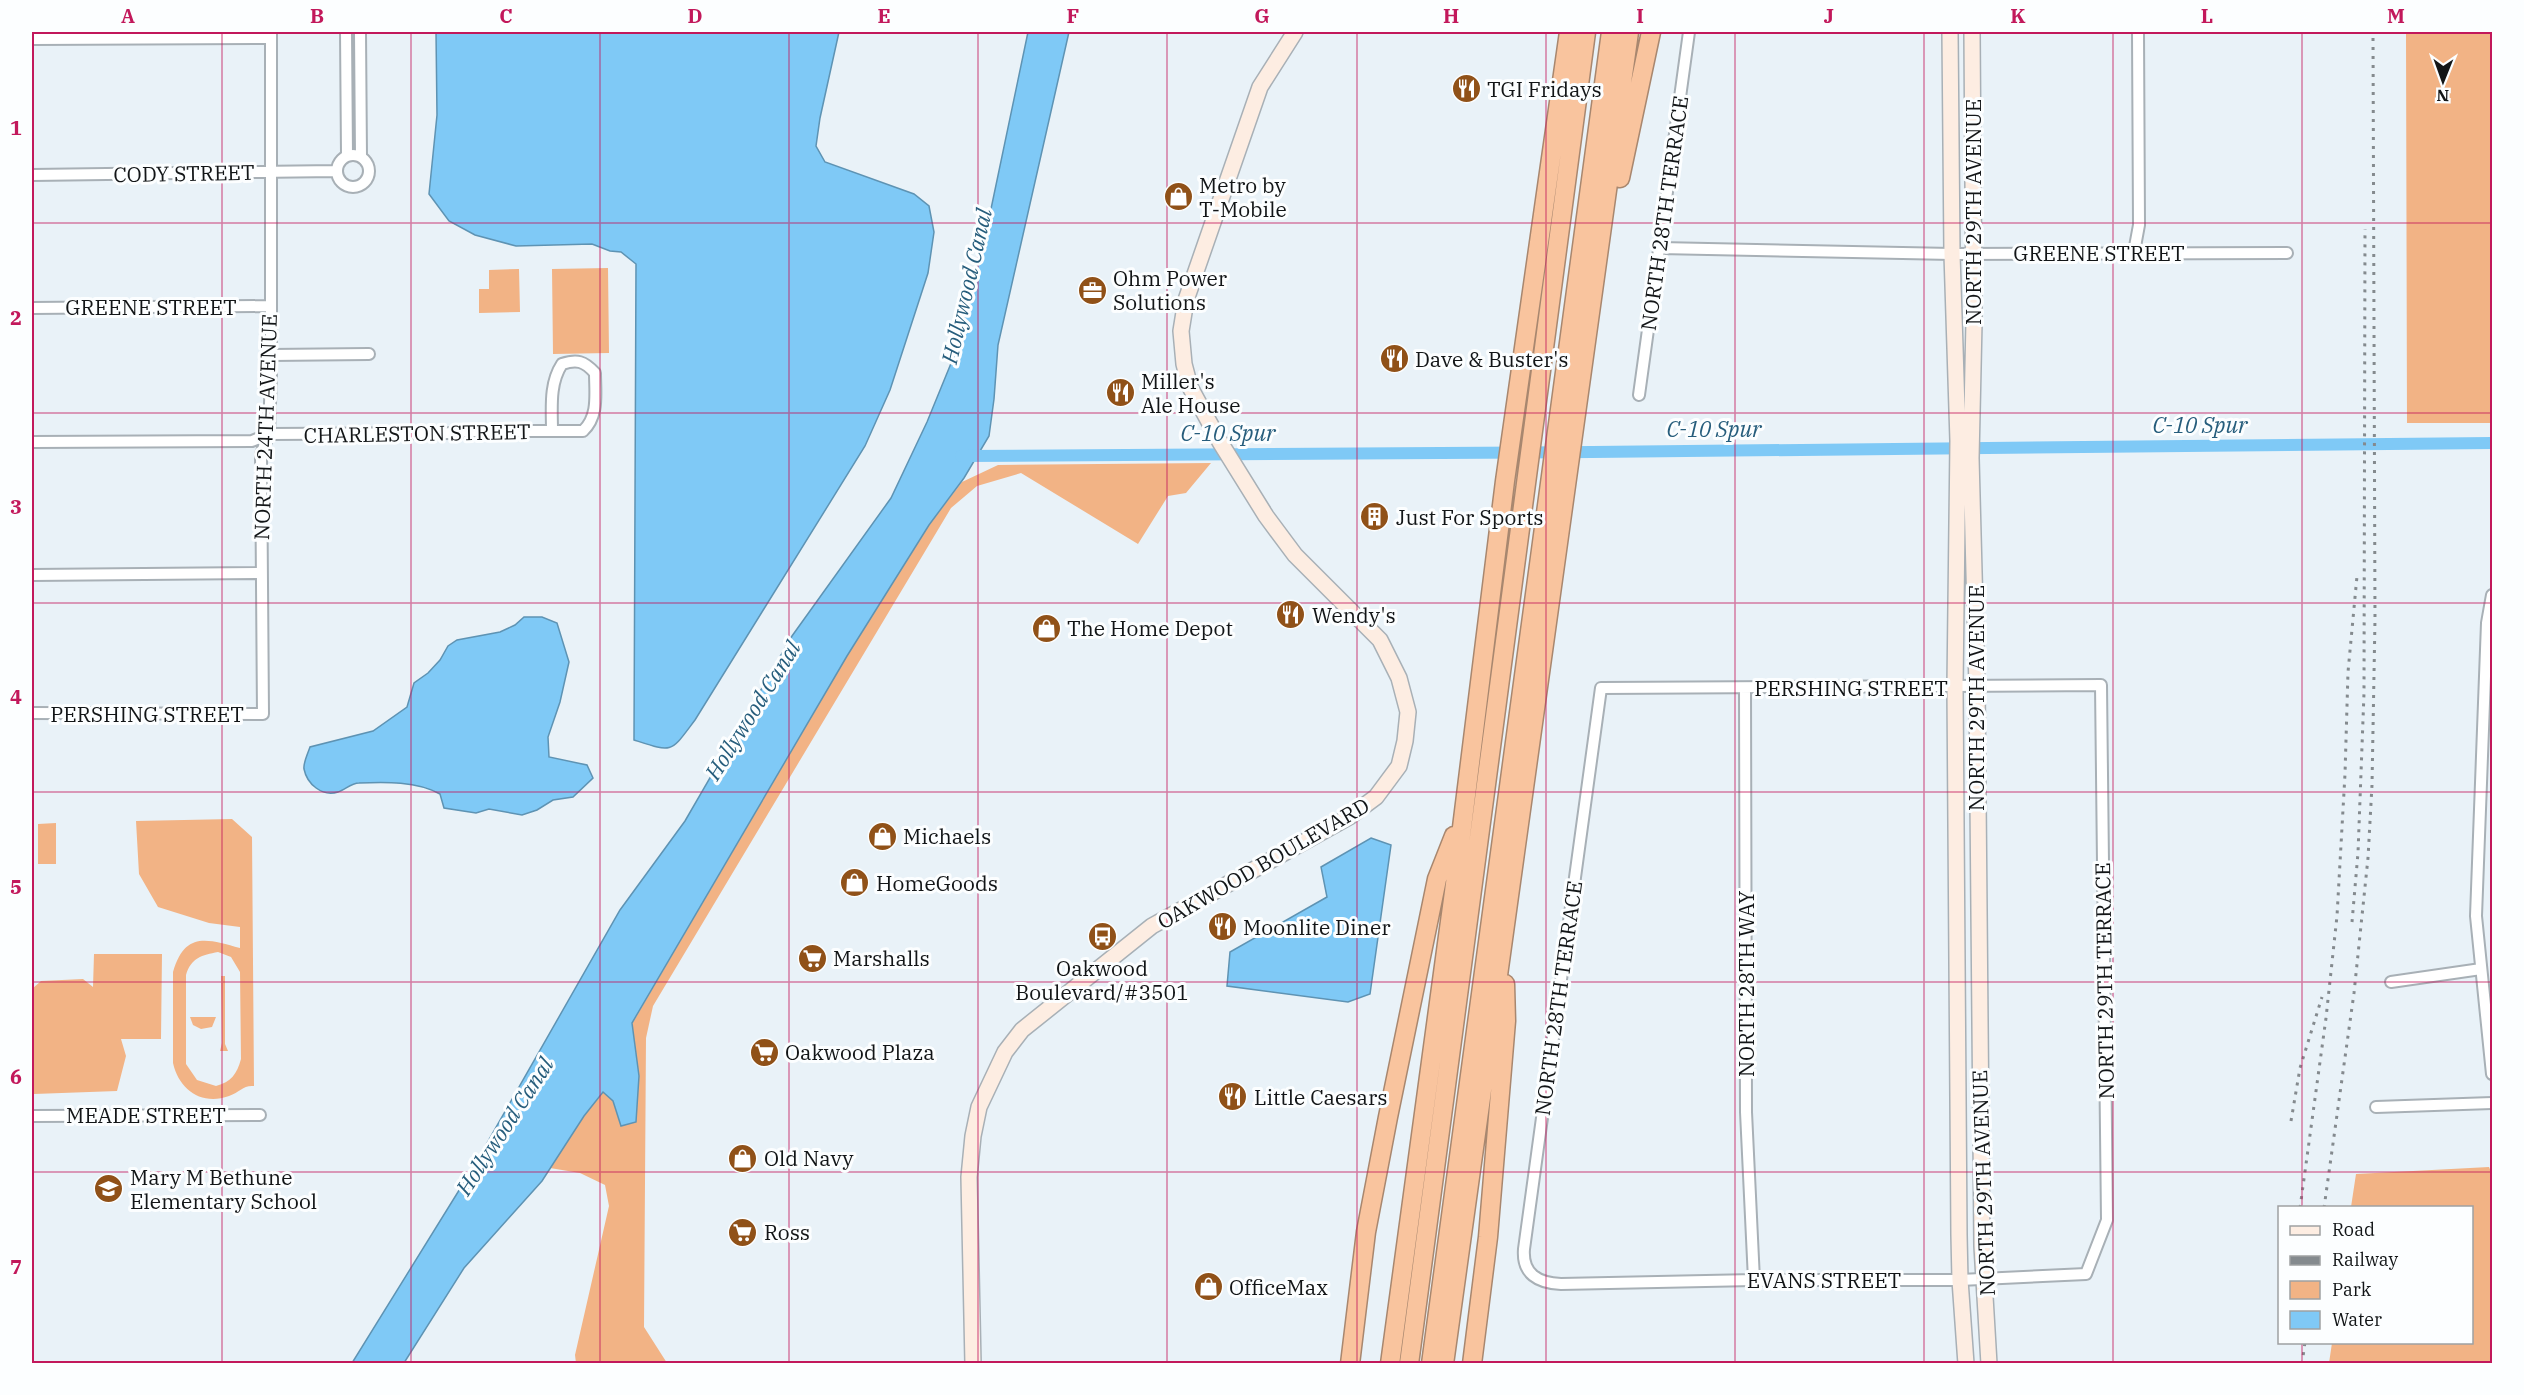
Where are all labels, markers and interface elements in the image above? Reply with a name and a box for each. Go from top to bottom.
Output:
text: A [121,2,135,29]
text: B [310,2,324,29]
text: C [499,2,513,29]
text: D [687,2,703,29]
text: E [877,2,891,29]
text: F [1067,2,1079,29]
text: G [1254,2,1270,29]
text: H [1443,2,1459,29]
text: I [1636,2,1644,29]
text: J [1824,2,1834,29]
text: K [2010,2,2026,29]
text: L [2201,2,2213,29]
text: M [2387,2,2405,29]
north arrow [2413,51,2473,111]
restaurant icon: TGI Fridays [1450,73,1482,105]
place label: TGI Fridays [1487,75,1602,103]
text: N [2436,86,2449,106]
street label: NORTH 28TH TERRACE [1634,94,1694,332]
street label: NORTH 29TH AVENUE [1959,99,1987,325]
text: 1 [10,114,22,141]
street label: CODY STREET [113,158,255,188]
place label: Metro by T-Mobile [1199,171,1287,223]
shop icon: Metro by T-Mobile [1162,181,1194,213]
water label: Hollywood Canal [934,205,998,367]
street label: GREENE STREET [2013,239,2185,267]
place label: Ohm Power Solutions [1113,264,1228,316]
office icon: Ohm Power Solutions [1076,274,1108,306]
street label: GREENE STREET [65,293,237,321]
text: 2 [10,304,22,331]
street label: NORTH 24TH AVENUE [247,313,283,541]
restaurant icon: Dave & Buster's [1378,343,1410,375]
place label: Dave & Buster's [1415,345,1569,373]
place label: Miller's Ale House [1141,367,1241,419]
restaurant icon: Miller's Ale House [1104,377,1136,409]
water label: C-10 Spur [2152,410,2249,439]
water label: C-10 Spur [1666,414,1763,443]
street label: CHARLESTON STREET [303,417,531,449]
water label: C-10 Spur [1180,418,1277,447]
text: 3 [10,493,22,520]
building icon: Just For Sports [1359,501,1391,533]
place label: Just For Sports [1396,503,1544,531]
street label: NORTH 29TH AVENUE [1962,585,1990,811]
restaurant icon: Wendy's [1275,599,1307,631]
place label: Wendy's [1312,601,1396,629]
shop icon: The Home Depot [1030,612,1062,644]
place label: The Home Depot [1067,614,1233,642]
water label: Hollywood Canal [697,634,807,786]
street label: PERSHING STREET [1754,674,1948,702]
text: 4 [10,683,22,710]
street label: PERSHING STREET [50,700,244,728]
street label: OAKWOOD BOULEVARD [1152,791,1374,935]
shop icon: Michaels [866,820,898,852]
place label: Michaels [903,822,991,850]
street label: NORTH 29TH TERRACE [2088,862,2120,1100]
shop icon: HomeGoods [839,867,871,899]
place label: HomeGoods [876,869,998,897]
text: 5 [10,873,22,900]
street label: NORTH 28TH TERRACE [1528,879,1588,1117]
street label: NORTH 28TH WAY [1732,891,1760,1077]
restaurant icon: Moonlite Diner [1206,911,1238,943]
place label: Moonlite Diner [1243,913,1391,941]
bus stop icon: Oakwood Boulevard/#3501 [1086,921,1118,953]
supermarket icon: Marshalls [796,942,828,974]
place label: Marshalls [833,944,930,972]
place label: Oakwood Boulevard/#3501 [1015,954,1189,1006]
supermarket icon: Oakwood Plaza [748,1036,780,1068]
place label: Oakwood Plaza [785,1038,935,1066]
water label: Hollywood Canal [448,1051,560,1201]
text: 6 [10,1063,22,1090]
street label: NORTH 29TH AVENUE [1965,1069,2001,1297]
restaurant icon: Little Caesars [1217,1081,1249,1113]
place label: Little Caesars [1254,1083,1388,1111]
street label: MEADE STREET [66,1101,226,1129]
shop icon: Old Navy [727,1142,759,1174]
place label: Old Navy [764,1144,854,1172]
place label: Mary M Bethune Elementary School [130,1163,317,1215]
school or university icon: Mary M Bethune Elementary School [93,1173,125,1205]
legend [2278,1206,2473,1344]
supermarket icon: Ross [727,1216,759,1248]
place label: Ross [764,1218,810,1246]
text: Road [2332,1218,2375,1241]
text: Railway [2332,1248,2398,1271]
text: 7 [10,1253,22,1280]
street label: EVANS STREET [1747,1266,1901,1294]
shop icon: OfficeMax [1192,1271,1224,1303]
place label: OfficeMax [1229,1273,1328,1301]
text: Park [2332,1278,2372,1301]
text: Water [2332,1308,2382,1331]

